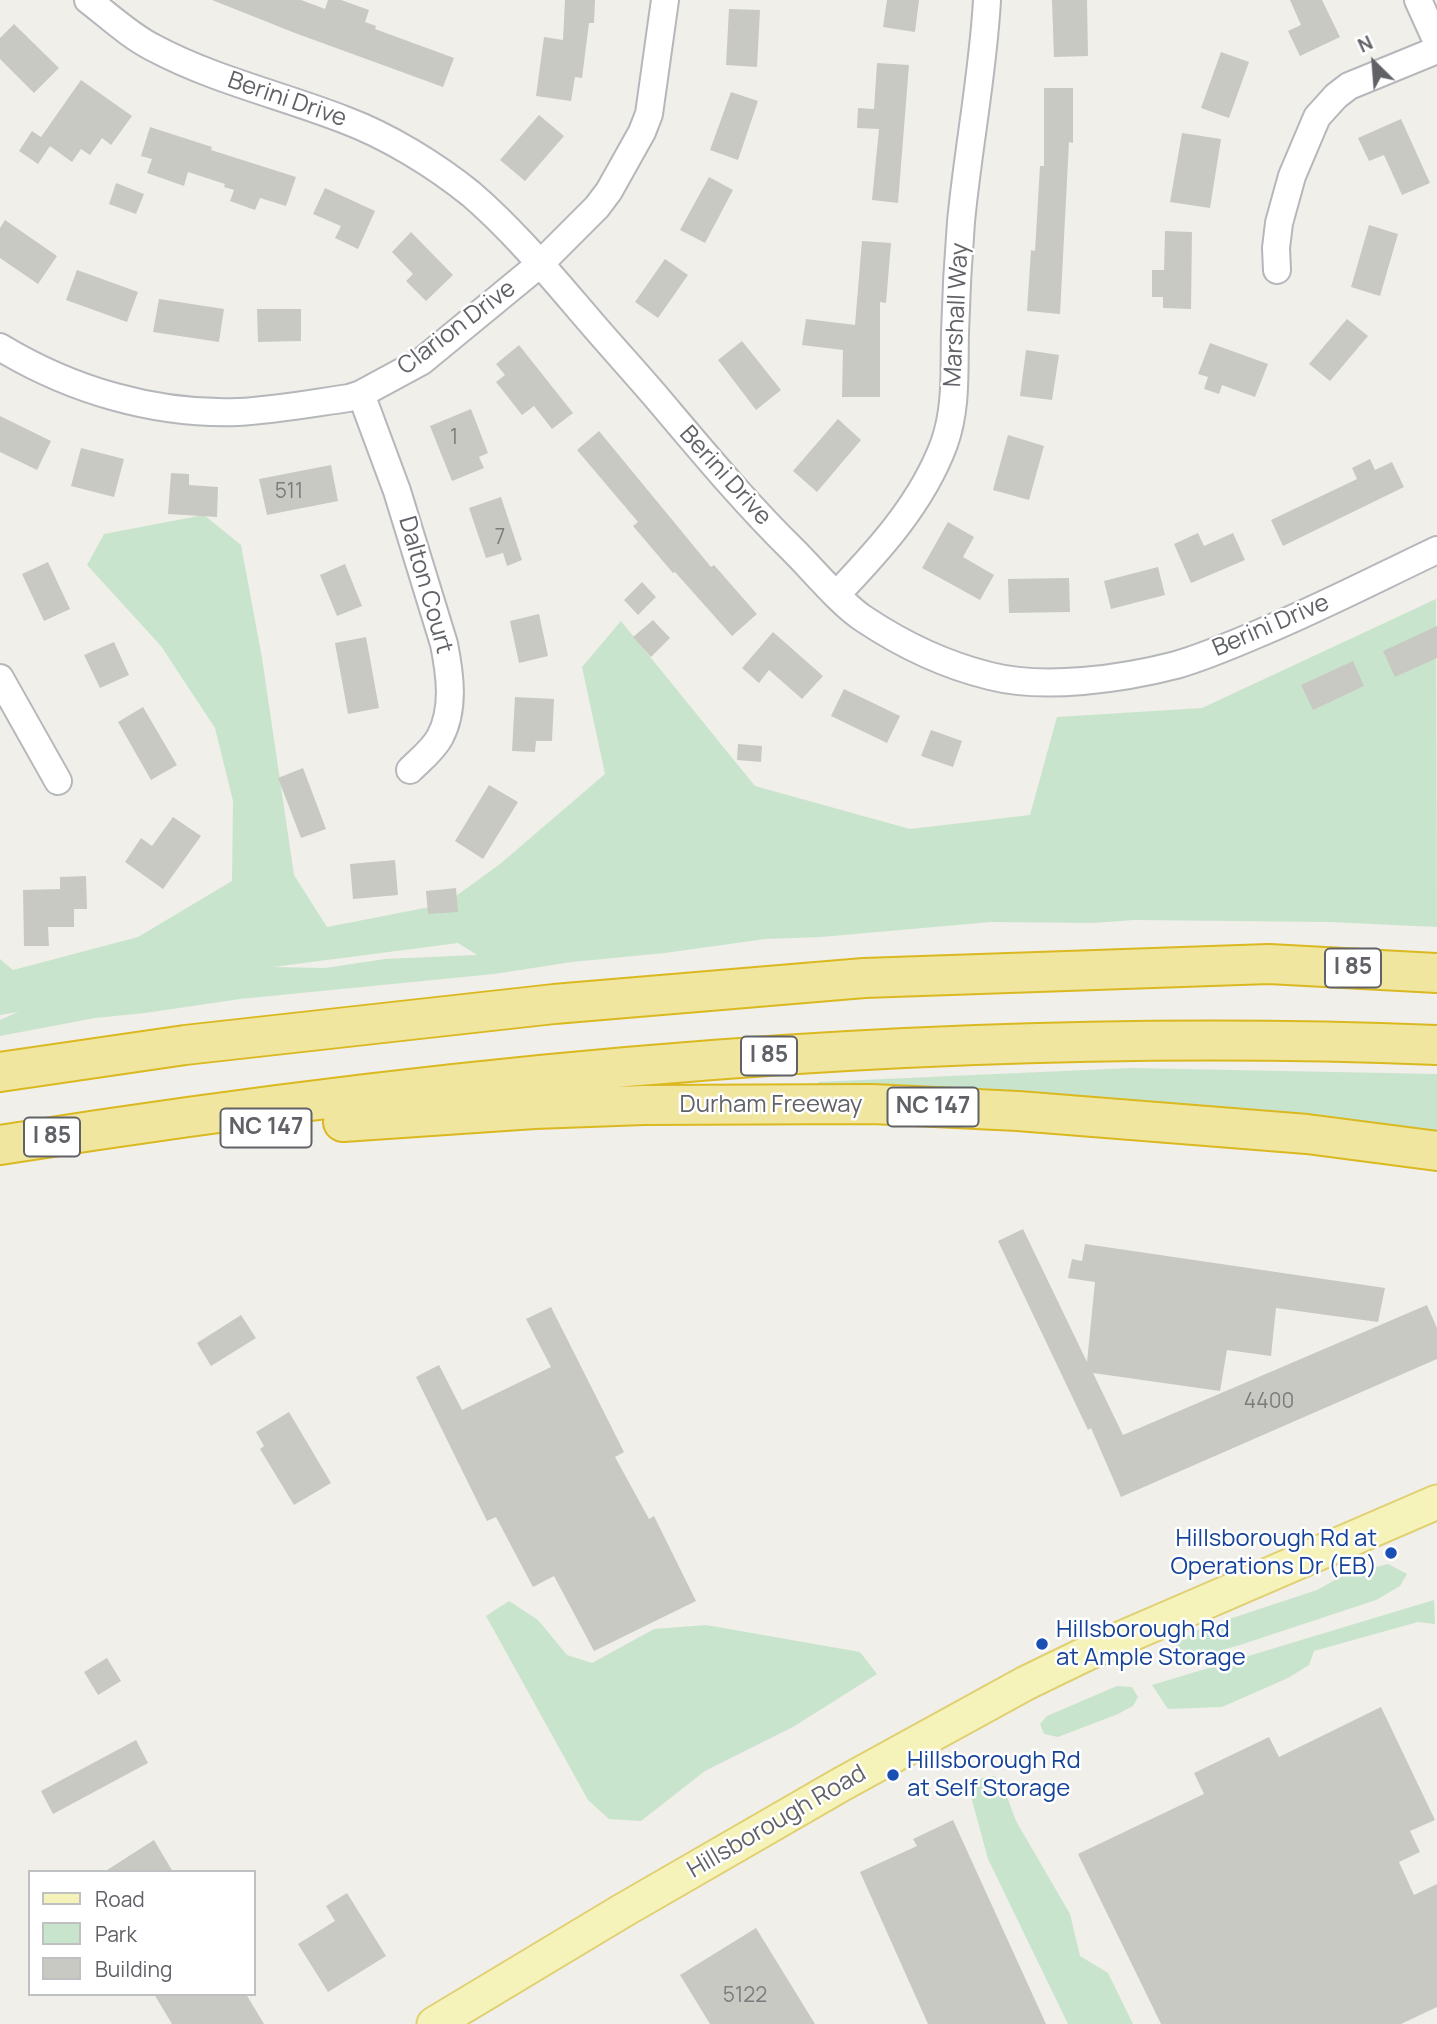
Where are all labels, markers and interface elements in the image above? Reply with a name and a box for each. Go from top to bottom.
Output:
north arrow [1339,28,1409,98]
text: N [1353,29,1377,59]
street label: Berini Drive [224,66,350,134]
street label: Marshall Way [939,242,975,388]
street label: Clarion Drive [393,274,521,382]
street label: Berini Drive [673,420,777,532]
house number: 1 [450,425,458,451]
house number: 511 [275,479,303,505]
street label: Dalton Court [392,513,458,657]
house number: 7 [495,525,505,551]
street label: Berini Drive [1208,589,1334,663]
road number: I 85 [1325,948,1381,987]
road number: I 85 [741,1036,797,1076]
road number: NC 147 [888,1088,978,1126]
street label: Durham Freeway [680,1091,862,1119]
road number: NC 147 [220,1108,312,1148]
road number: I 85 [24,1118,80,1156]
house number: 4400 [1244,1389,1294,1415]
place label: Hillsborough Rd at Operations Dr (EB) [1170,1525,1377,1581]
marker: Hillsborough Rd at Operations Dr (EB) [1383,1545,1399,1561]
place label: Hillsborough Rd at Ample Storage [1056,1616,1246,1672]
marker: Hillsborough Rd at Ample Storage [1034,1636,1050,1652]
place label: Hillsborough Rd at Self Storage [907,1747,1081,1803]
street label: Hillsborough Road [683,1759,871,1885]
marker: Hillsborough Rd at Self Storage [885,1767,901,1783]
legend [28,1870,256,1996]
text: Road [95,1885,145,1913]
text: Park [95,1920,137,1948]
text: Building [95,1955,172,1983]
house number: 5122 [723,1983,767,2009]

